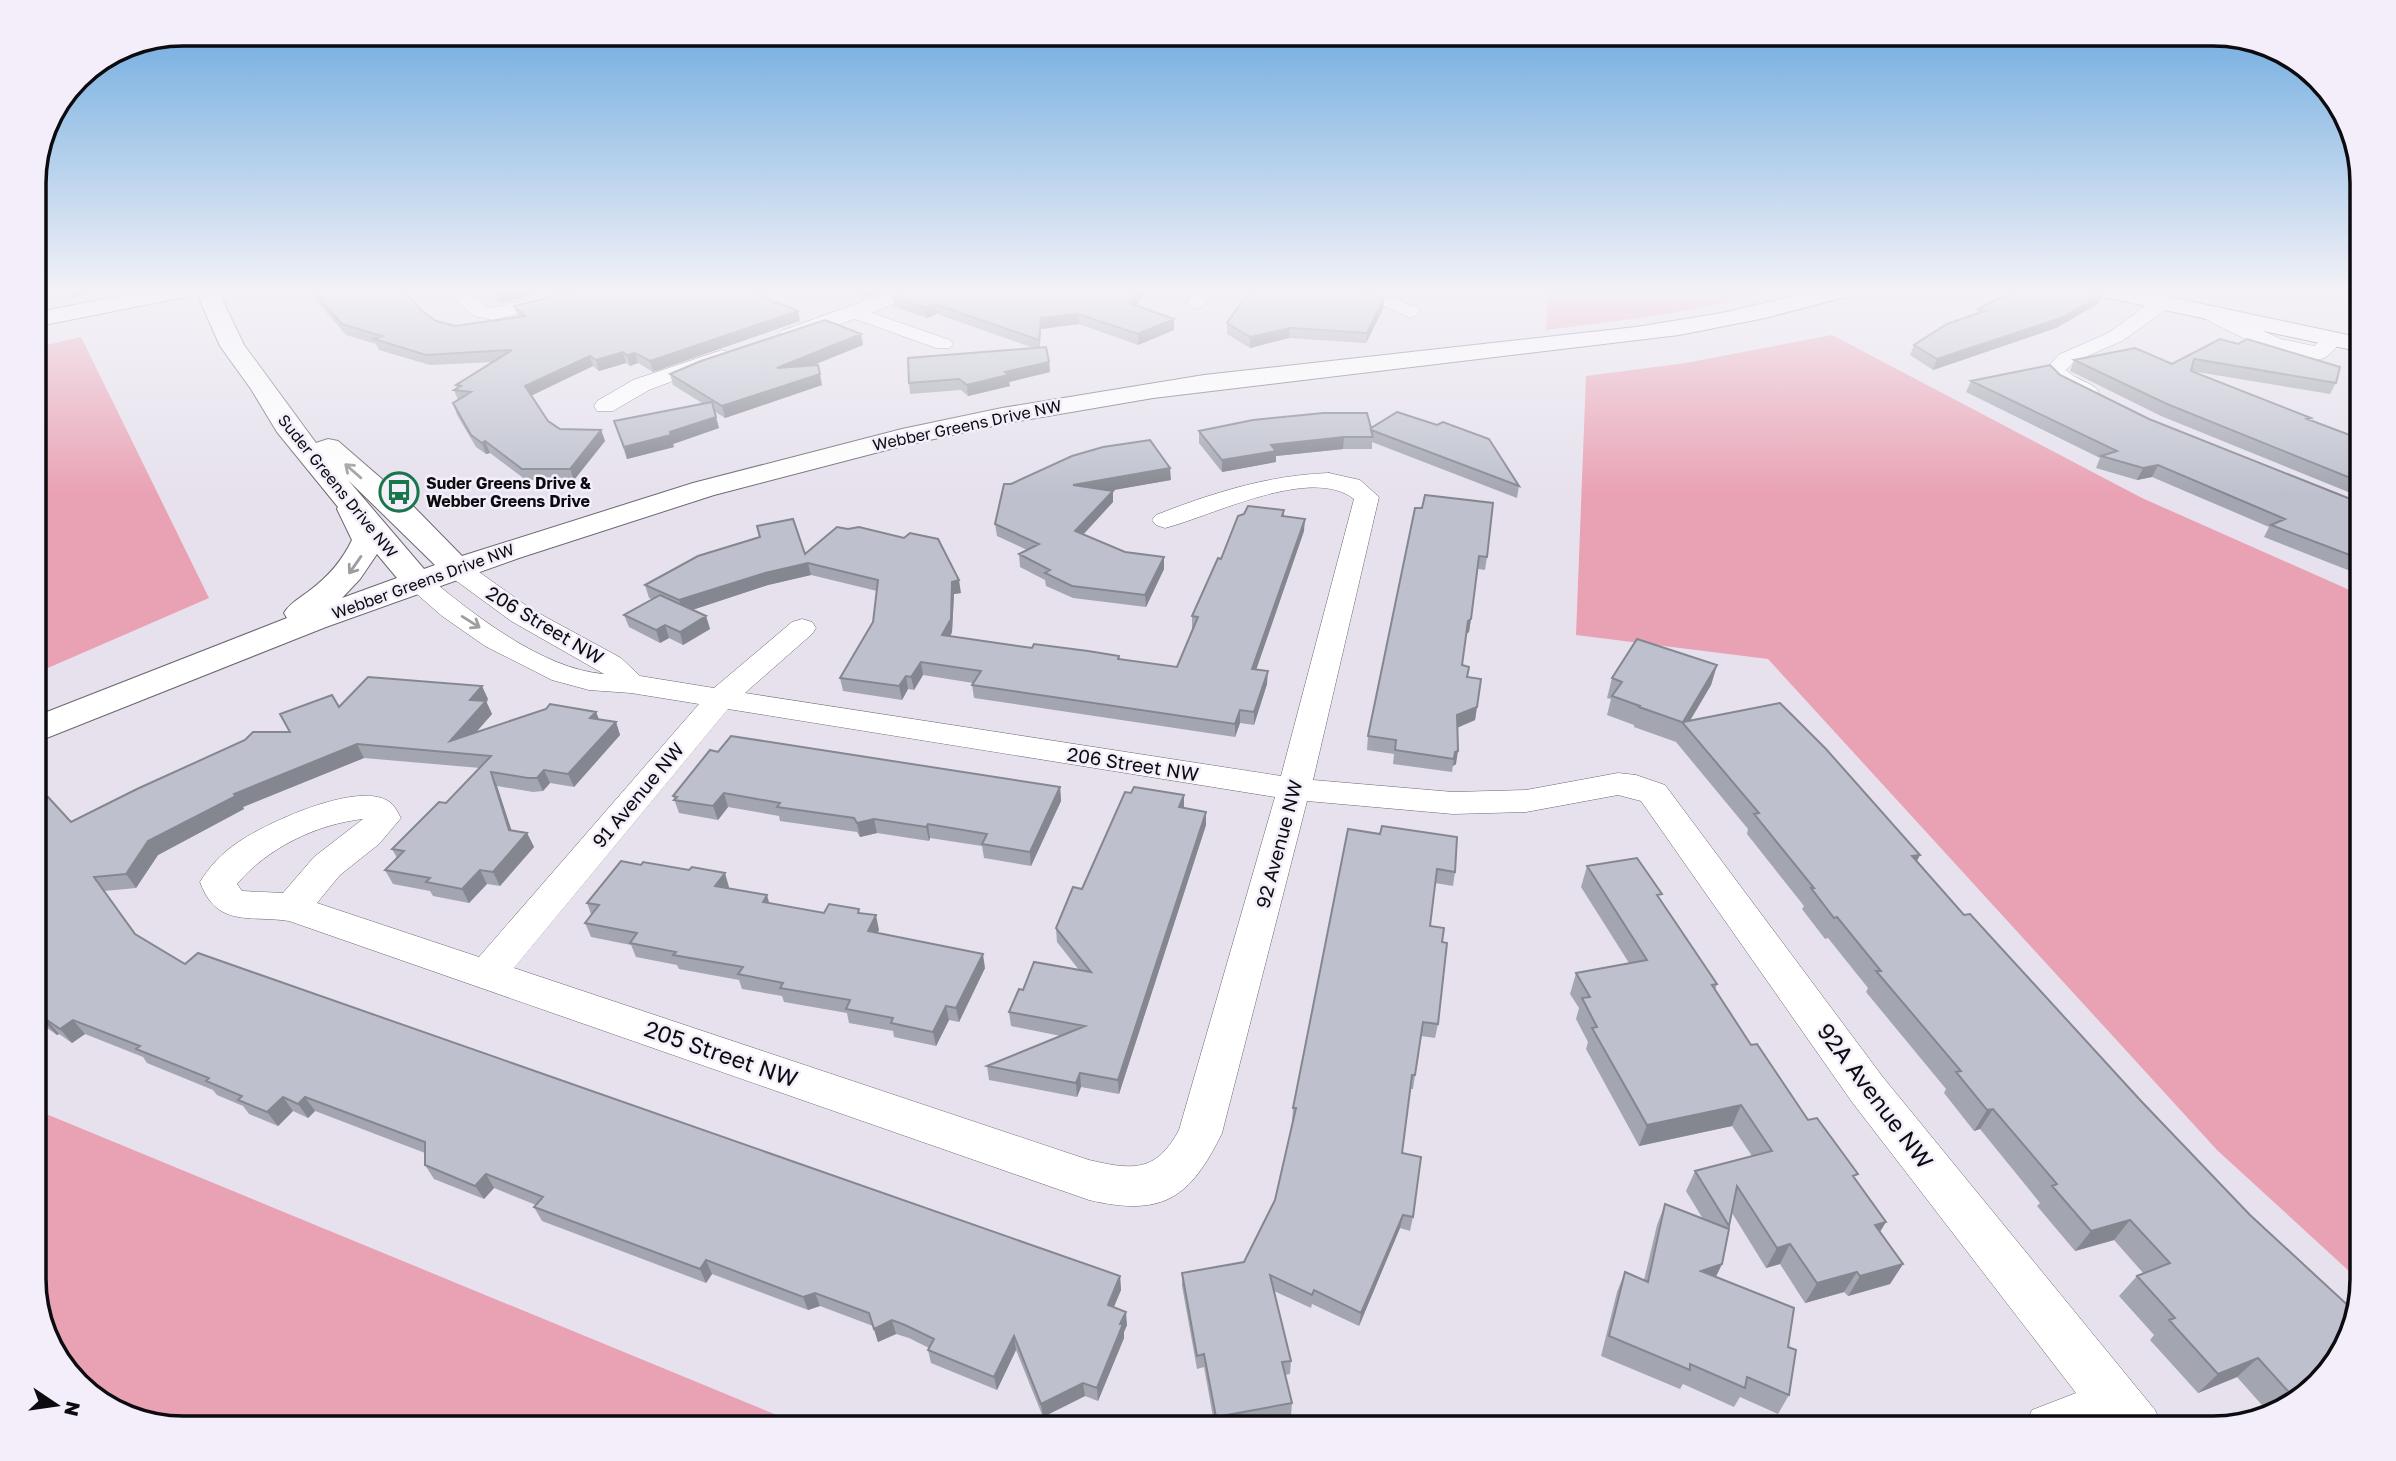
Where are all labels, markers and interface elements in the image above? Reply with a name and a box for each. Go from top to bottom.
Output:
street label: Webber Greens Drive NW [871,395,1063,455]
street label: Suder Greens Drive NW [274,410,402,562]
one-way arrow [344,463,362,479]
bus stop icon: Suder Greens Drive & Webber Greens Drive [378,471,420,513]
place label: Suder Greens Drive & Webber Greens Drive [426,473,592,511]
street label: Webber Greens Drive NW [329,539,517,623]
one-way arrow [348,555,362,574]
street label: 206 Street NW [482,581,608,669]
one-way arrow [461,616,481,630]
street label: 91 Avenue NW [587,738,688,852]
street label: 206 Street NW [1066,742,1200,785]
street label: 92 Avenue NW [1250,777,1307,910]
street label: 205 Street NW [641,1014,802,1092]
street label: 92A Avenue NW [1812,1017,1940,1174]
north arrow [21,1370,91,1440]
text: N [60,1399,86,1419]

